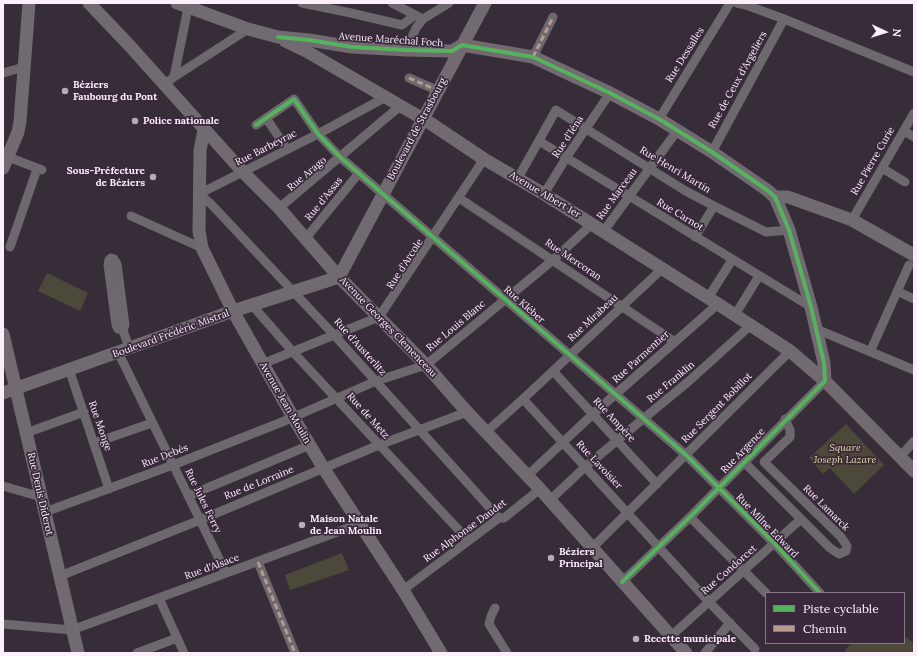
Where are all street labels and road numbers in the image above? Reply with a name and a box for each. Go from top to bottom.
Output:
street label: Rue Dessalles [663,25,707,85]
street label: Rue de Ceux d'Argeliers [706,29,770,131]
street label: Avenue Maréchal Foch [338,30,444,50]
street label: Boulevard de Strasbourg [385,76,449,182]
street label: Rue d'Iéna [550,114,586,160]
street label: Rue Pierre Curie [849,125,897,197]
street label: Rue Barbeyrac [233,127,299,169]
street label: Rue Henri Martin [637,144,713,196]
street label: Rue Arago [285,154,329,194]
street label: Rue Marceau [594,166,640,222]
street label: Avenue Albert 1er [507,169,583,221]
street label: Rue d'Assas [303,175,345,223]
street label: Rue Carnot [654,196,706,234]
street label: Rue d'Arcole [384,237,426,291]
street label: Rue Mercoran [542,237,604,283]
street label: Avenue Georges Clemenceau [337,274,439,380]
street label: Rue Kléber [501,284,547,326]
street label: Rue Mirabeau [566,292,620,344]
street label: Rue Louis Blanc [424,298,488,354]
street label: Boulevard Frédéric Mistral [111,307,231,361]
street label: Rue d'Austerlitz [331,316,389,378]
street label: Rue Parmentier [610,328,672,386]
street label: Rue Franklin [645,359,697,405]
street label: Avenue Jean Moulin [257,360,313,446]
street label: Rue Sergent Bobillot [679,370,755,446]
street label: Rue de Metz [344,391,392,441]
street label: Rue Ampère [590,395,638,445]
street label: Rue Monge [86,399,114,453]
street label: Rue Argence [718,426,768,476]
street label: Rue Lavoisier [573,438,625,492]
street label: Rue Debés [140,442,190,470]
street label: Rue Denis Diderot [25,451,55,537]
street label: Rue de Lorraine [222,464,296,502]
street label: Rue Jules Ferry [182,467,224,535]
street label: Rue Lamarck [800,482,852,534]
street label: Rue Milne Edward [733,491,801,561]
street label: Rue Alphonse Daudet [421,497,509,565]
street label: Rue Condorcet [699,543,759,597]
street label: Rue d'Alsace [183,552,241,582]

